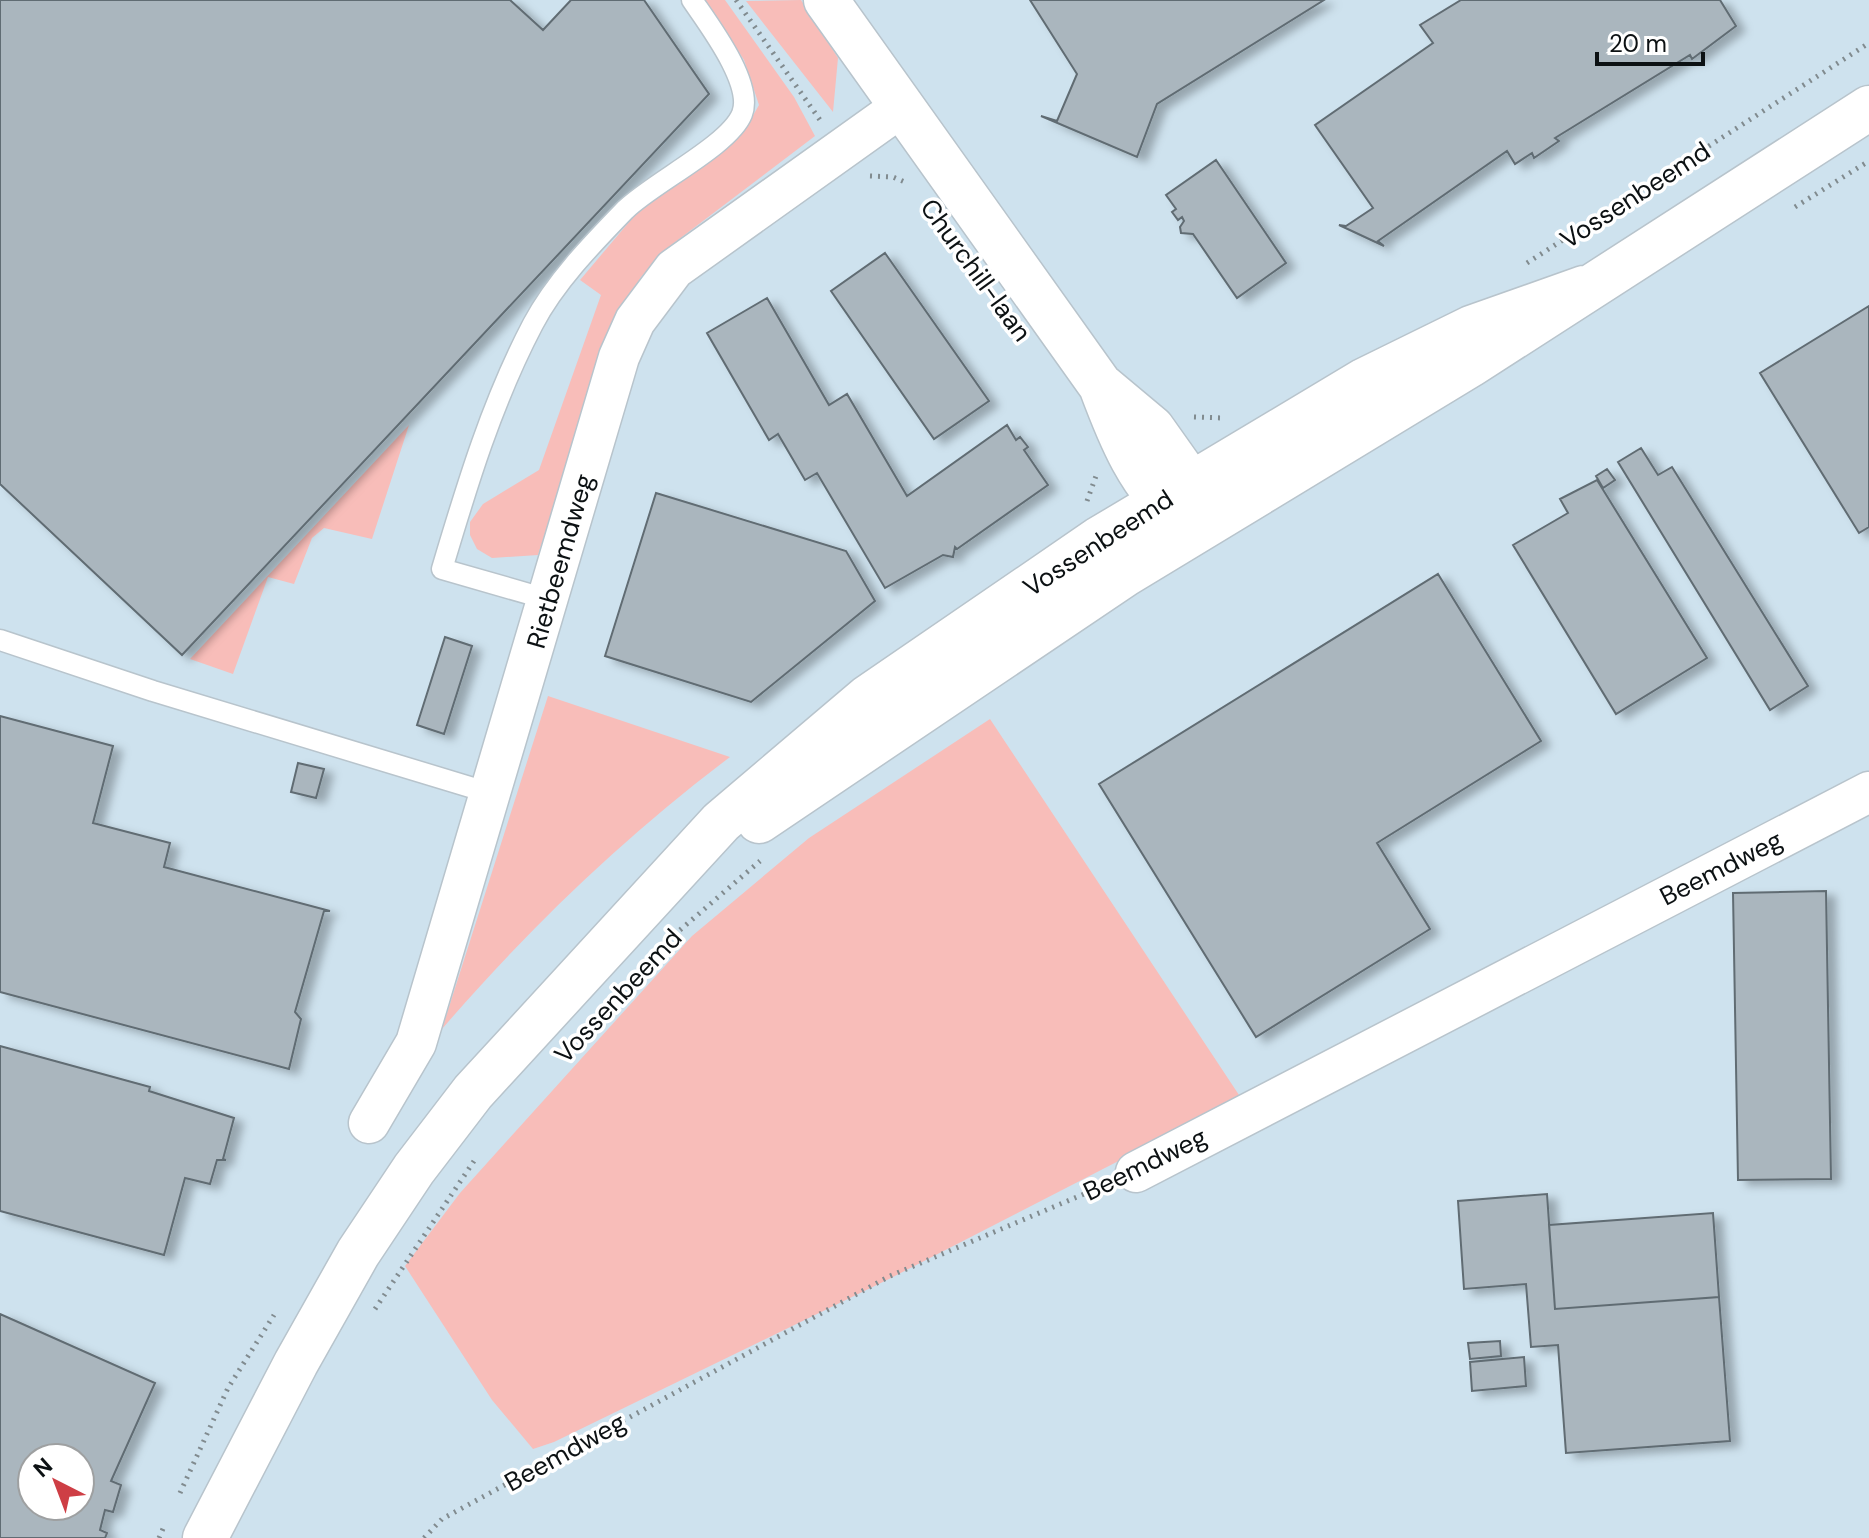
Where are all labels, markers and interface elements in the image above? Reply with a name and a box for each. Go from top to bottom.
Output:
scale bar [1597,16,1703,66]
text: 20 m [1609,28,1667,59]
street label: Vossenbeemd [1554,134,1716,256]
street label: Churchill-laan [913,192,1039,348]
street label: Rietbeemdweg [519,470,601,652]
street label: Vossenbeemd [1017,482,1179,604]
street label: Beemdweg [1654,823,1788,913]
street label: Vossenbeemd [547,921,689,1071]
street label: Beemdweg [1078,1120,1212,1208]
street label: Beemdweg [498,1405,632,1499]
north arrow [16,1442,96,1522]
text: N [27,1451,59,1484]

